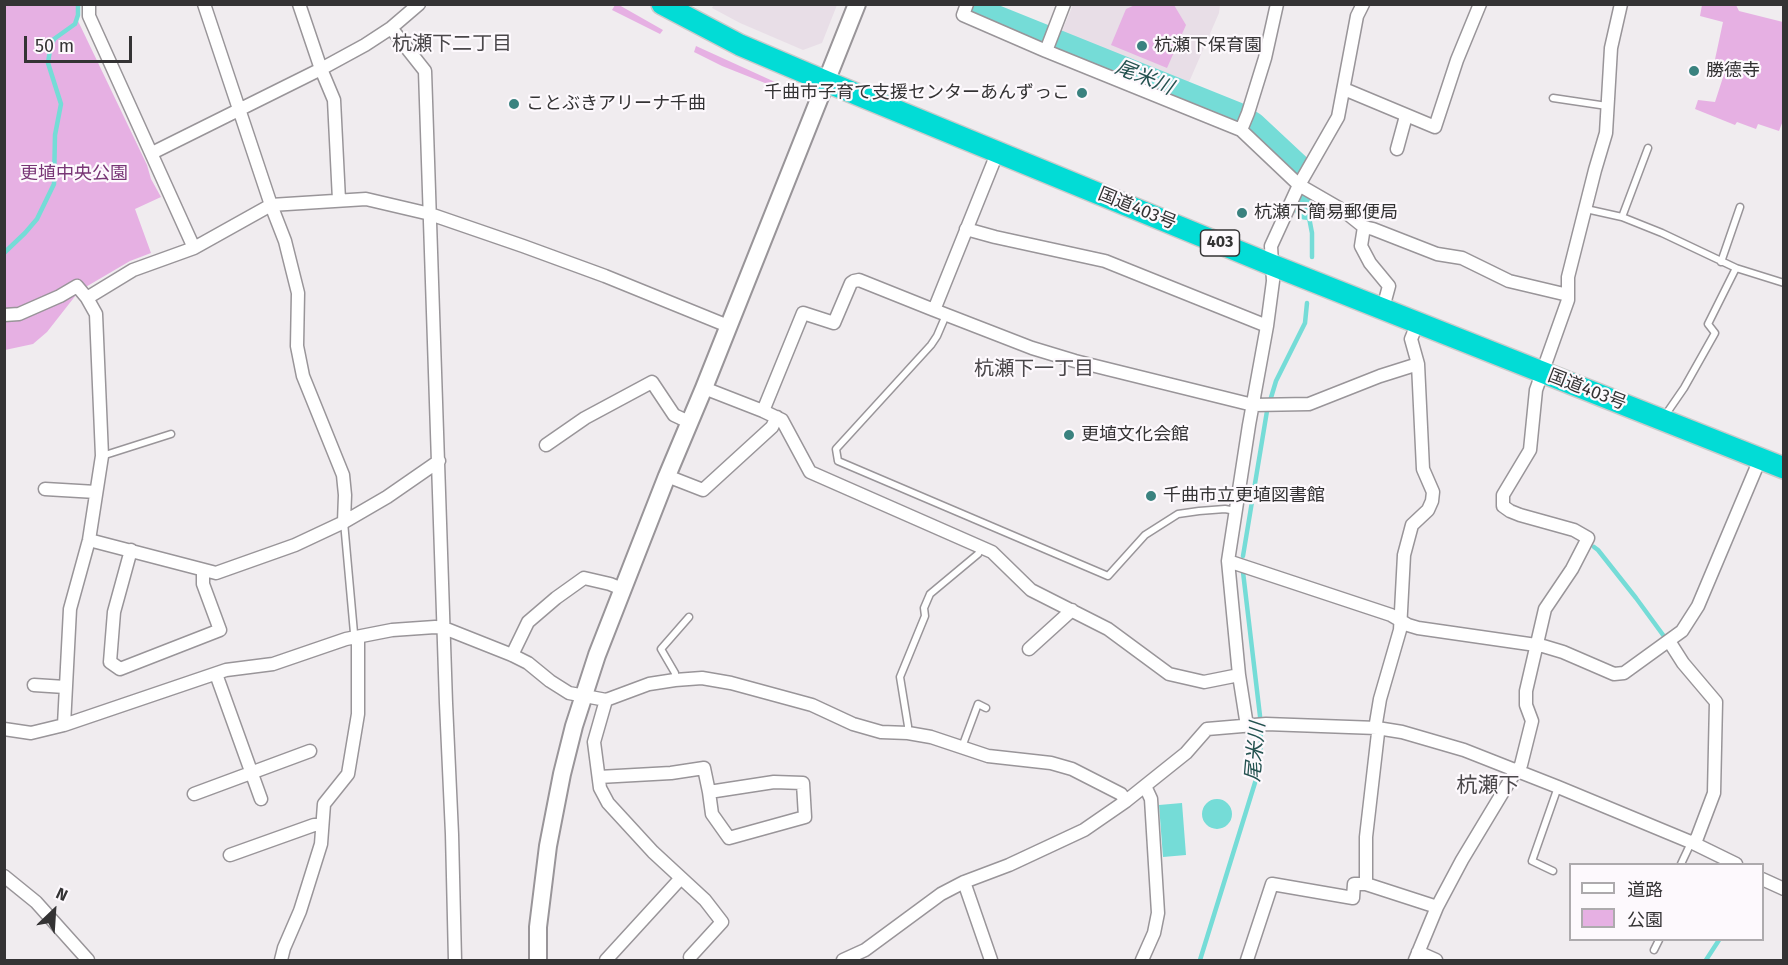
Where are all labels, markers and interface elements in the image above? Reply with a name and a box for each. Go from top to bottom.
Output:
scale bar [27,24,135,62]
district label: 杭瀬下二丁目 [392,32,512,56]
text: 50 m [35,35,74,57]
place label: 杭瀬下保育園 [1154,35,1262,57]
marker: 杭瀬下保育園 [1135,39,1149,53]
water label: 尾米川 [1112,56,1176,100]
place label: 勝德寺 [1706,60,1760,82]
marker: 勝德寺 [1687,64,1701,78]
place label: 千曲市子育て支援センターあんずっこ [764,82,1070,104]
marker: 千曲市子育て支援センターあんずっこ [1075,86,1089,100]
place label: ことぶきアリーナ千曲 [526,93,706,115]
marker: ことぶきアリーナ千曲 [507,97,521,111]
park label: 更埴中央公園 [20,163,128,185]
street label: 国道403号 [1095,184,1179,234]
place label: 杭瀬下簡易郵便局 [1254,202,1398,224]
marker: 杭瀬下簡易郵便局 [1235,206,1249,220]
road number: 403 [1200,230,1240,256]
district label: 杭瀬下一丁目 [974,357,1094,381]
street label: 国道403号 [1545,365,1629,415]
place label: 更埴文化会館 [1081,424,1189,446]
marker: 更埴文化会館 [1062,428,1076,442]
place label: 千曲市立更埴図書館 [1163,485,1325,507]
marker: 千曲市立更埴図書館 [1144,489,1158,503]
water label: 尾米川 [1241,721,1271,783]
district label: 杭瀬下 [1457,773,1519,799]
legend [1569,863,1764,941]
text: 道路 [1627,879,1663,901]
north arrow [24,881,84,941]
text: N [53,883,71,905]
text: 公園 [1627,909,1663,931]

